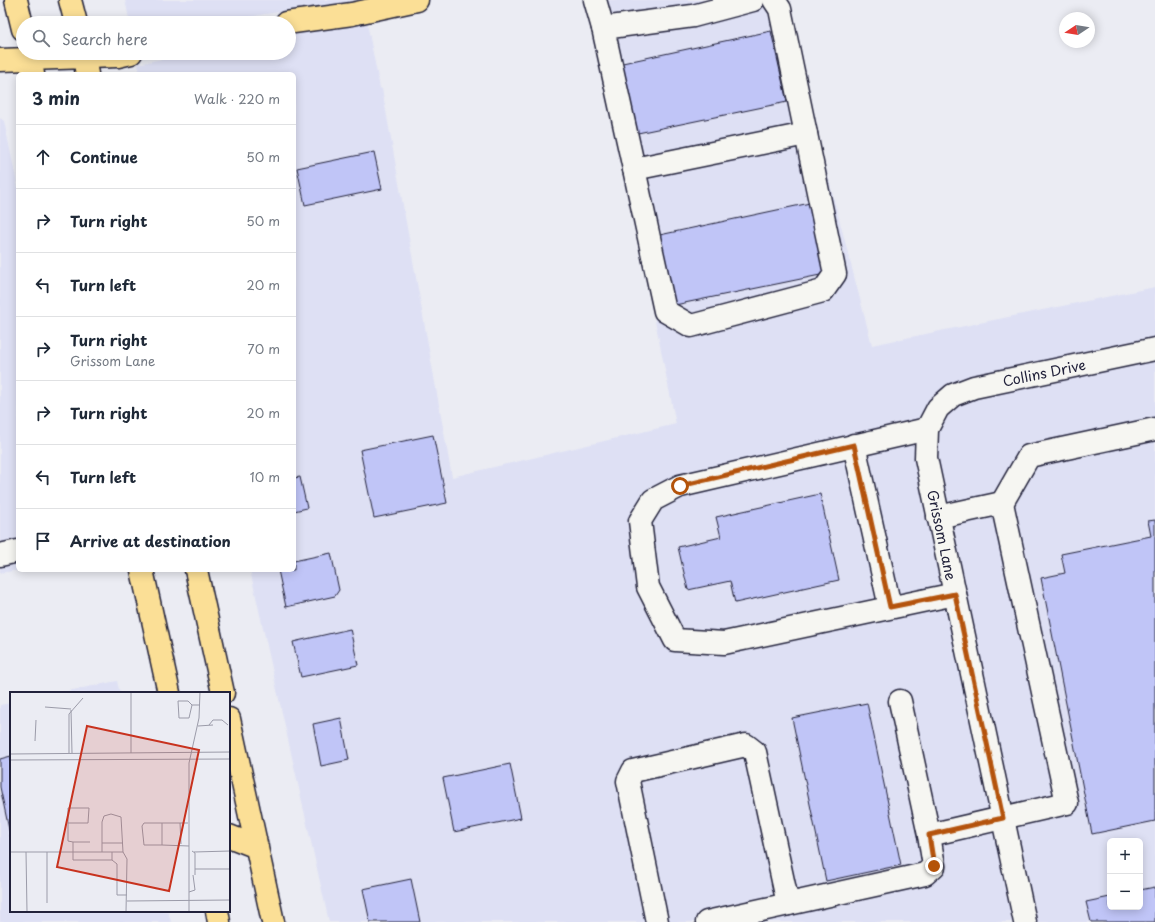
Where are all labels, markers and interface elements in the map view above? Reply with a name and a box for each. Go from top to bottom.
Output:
north arrow [1059,12,1095,48]
search box [16,16,296,60]
icon: search [30,27,52,49]
text: Search here [62,27,148,50]
text: 3 min [32,85,80,111]
text: Walk · 220 m [194,89,280,108]
text: Continue [70,145,138,168]
icon: ahead [32,146,54,168]
text: 50 m [246,147,280,166]
text: Turn right [70,209,147,232]
icon: right [32,210,54,232]
text: 50 m [246,211,280,230]
text: Turn left [70,273,136,296]
icon: left [32,274,54,296]
text: 20 m [246,275,280,294]
text: Turn right [70,328,147,351]
icon: right [32,338,54,360]
text: 70 m [247,339,280,358]
text: Grissom Lane [70,351,155,370]
street label: Collins Drive [1001,353,1087,391]
text: Turn right [70,401,147,424]
icon: right [32,402,54,424]
text: 20 m [246,403,280,422]
text: Turn left [70,465,136,488]
icon: left [32,466,54,488]
text: 10 m [250,467,280,486]
route start [671,477,689,495]
street label: Grissom Lane [922,488,962,582]
text: Arrive at destination [70,529,231,552]
icon: arrive [32,530,54,552]
inset map [10,692,230,912]
map controls [1107,838,1143,910]
button: + [1107,838,1143,874]
route end [925,857,943,875]
button: − [1107,874,1143,910]

